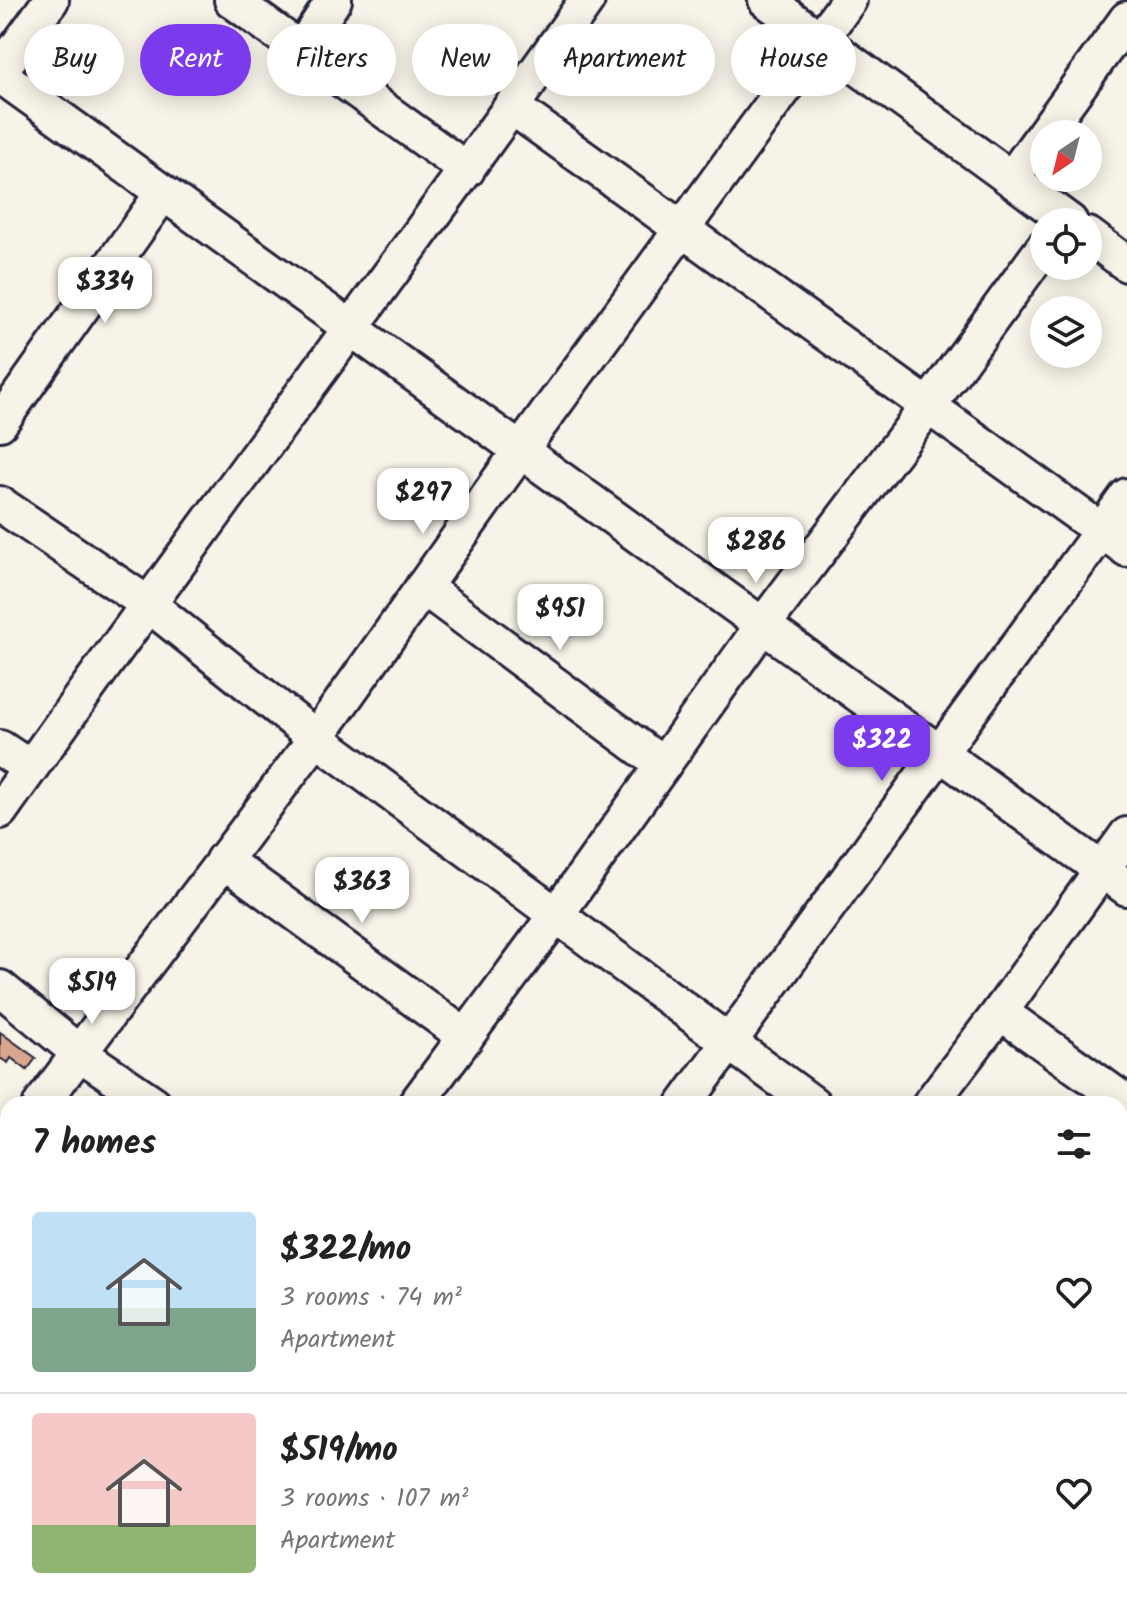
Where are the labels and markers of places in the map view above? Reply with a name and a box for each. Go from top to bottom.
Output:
pin: $334 [58,257,152,325]
pin: $297 [376,468,470,536]
pin: $286 [709,517,803,585]
pin: $951 [513,584,607,652]
pin: $322 [835,715,929,783]
pin: $363 [315,857,409,925]
pin: $519 [45,958,139,1026]

